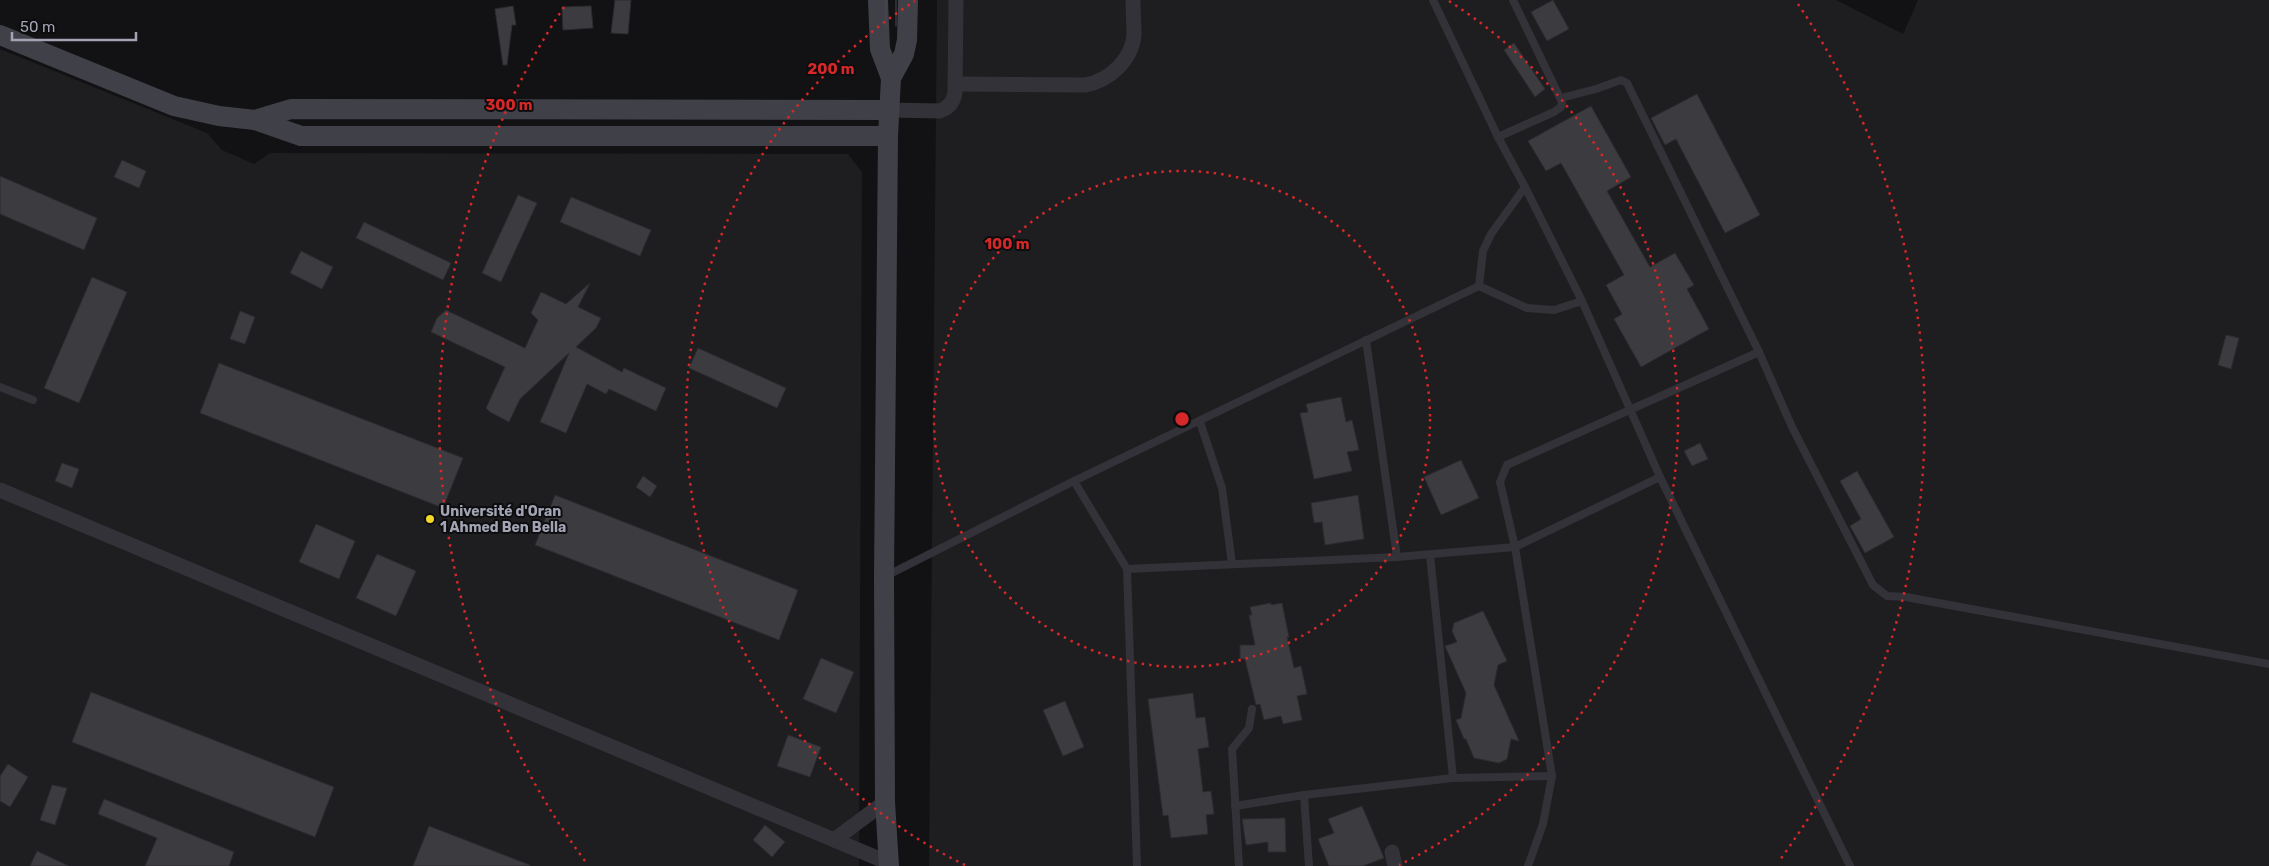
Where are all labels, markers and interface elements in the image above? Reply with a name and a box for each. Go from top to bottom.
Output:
scale bar [12,10,136,42]
text: 50 m [20,18,55,36]
text: 200 m [807,60,855,78]
text: 300 m [485,96,533,114]
text: 100 m [985,235,1029,253]
centre of rings [1173,410,1191,428]
place label: Université d'Oran 1 Ahmed Ben Bella [440,503,566,536]
marker: Université d'Oran 1 Ahmed Ben Bella [424,513,436,525]

